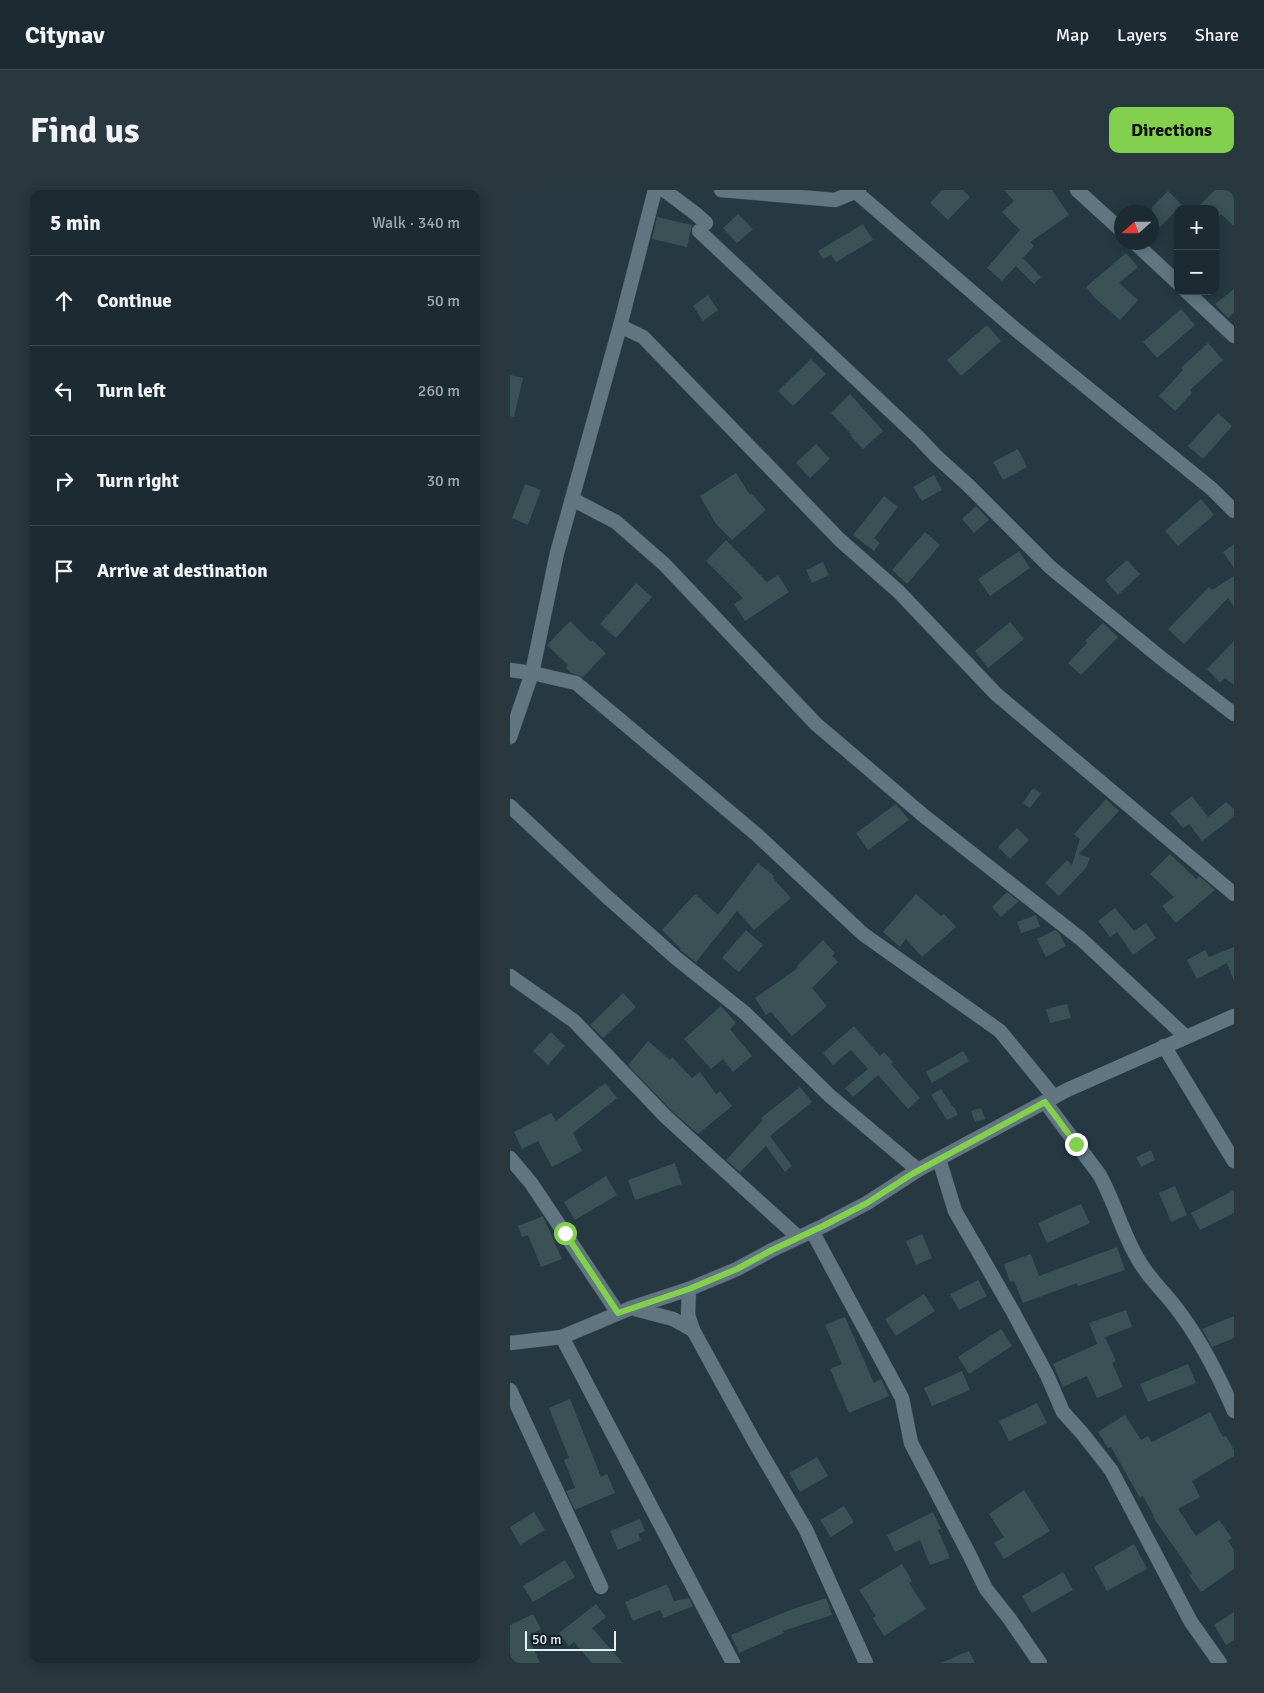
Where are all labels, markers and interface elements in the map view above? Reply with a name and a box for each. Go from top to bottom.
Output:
text: Citynav [25,20,104,50]
text: Map [1056,24,1089,46]
text: Layers [1117,24,1167,46]
text: Share [1195,24,1239,46]
button: Directions [1109,107,1234,153]
text: Find us [30,109,140,152]
north arrow [1114,205,1159,250]
map controls [1174,205,1219,295]
button: + [1174,205,1219,250]
text: 5 min [50,210,101,236]
text: Walk · 340 m [372,213,460,233]
button: − [1174,250,1219,295]
icon: ahead [50,287,78,315]
text: Continue [97,289,172,313]
text: 50 m [426,291,460,311]
icon: left [50,377,78,405]
text: Turn left [97,379,166,403]
text: 260 m [418,381,460,401]
icon: right [50,467,78,495]
text: Turn right [97,469,179,493]
text: 30 m [426,471,460,491]
icon: arrive [50,557,78,585]
text: Arrive at destination [97,559,268,583]
route end [1065,1133,1088,1156]
route start [554,1222,577,1245]
scale bar [525,1628,616,1651]
text: 50 m [532,1631,561,1648]

